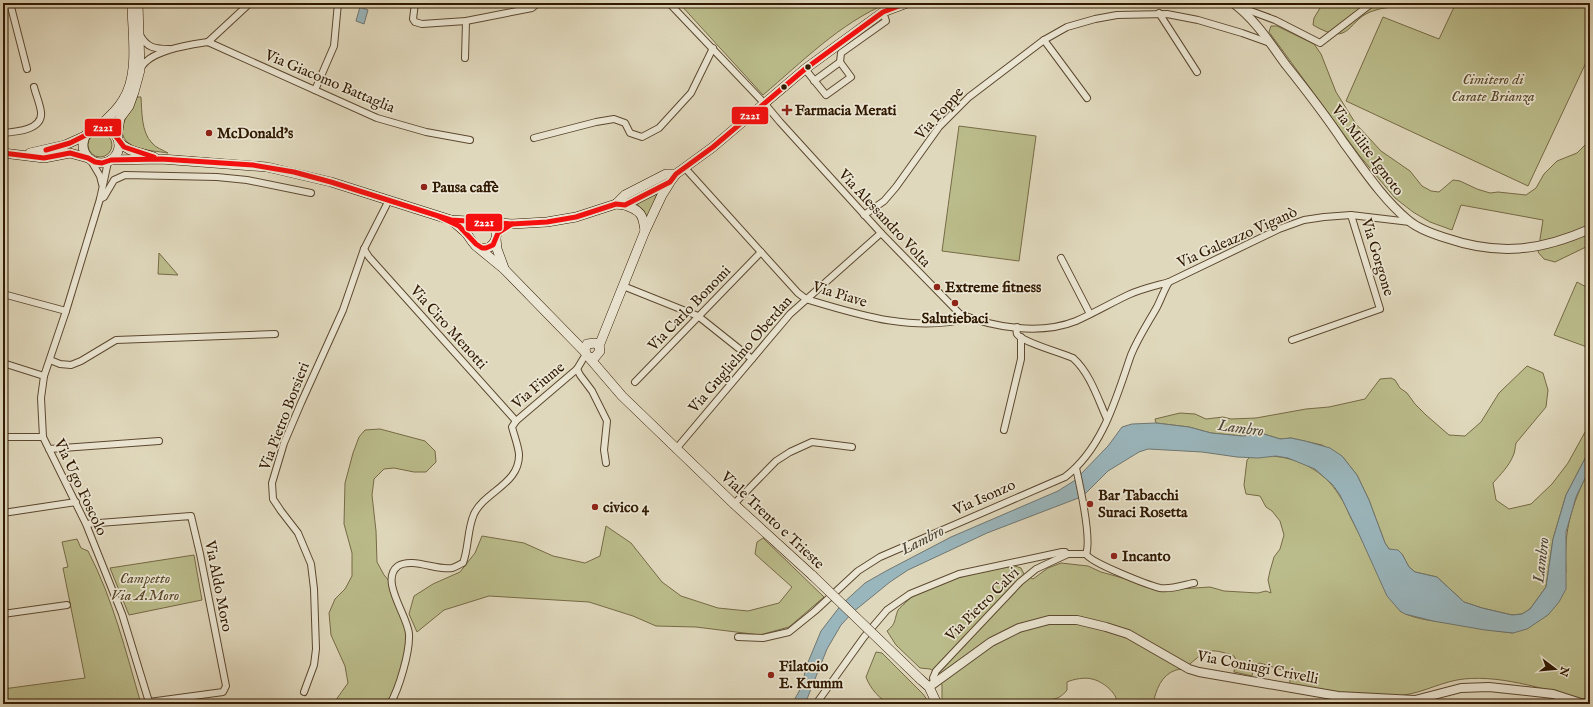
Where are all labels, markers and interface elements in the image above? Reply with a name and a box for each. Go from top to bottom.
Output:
street label: Via Giacomo Battaglia [261,45,398,118]
unlabelled marker [803,62,813,72]
park label: Cimitero di Carate Brianza [1451,70,1535,106]
unlabelled marker [779,82,789,92]
street label: Via Foppe [910,83,968,144]
street label: Via Milite Ignoto [1327,100,1408,200]
place label: Farmacia Merati [795,101,897,120]
marker: Farmacia Merati [782,105,792,115]
line badge: z221 [731,106,769,125]
text: z221 [740,109,760,123]
line badge: z221 [84,118,122,137]
text: z221 [93,121,113,135]
place label: McDonald's [217,124,294,143]
marker: McDonald's [204,128,214,138]
street label: Via Alessandro Volta [834,165,935,272]
place label: Pausa caffè [432,178,499,197]
marker: Pausa caffè [419,182,429,192]
street label: Via Galeazzo Viganò [1173,203,1300,273]
line badge: z221 [465,213,503,232]
street label: Via Gorgone [1356,215,1398,298]
text: z221 [474,216,494,230]
street label: Via Carlo Bonomi [643,262,735,356]
street label: Via Piave [809,277,870,312]
place label: Extreme fitness [945,278,1042,297]
street label: Via Ciro Menotti [405,281,491,373]
marker: Extreme fitness [932,282,942,292]
street label: Via Guglielmo Oberdan [684,292,796,417]
marker: Salutiebaci [950,298,960,308]
place label: Salutiebaci [922,309,988,328]
street label: Via Fiume [507,358,569,414]
street label: Via Pietro Borsieri [255,359,314,474]
water label: Lambro [1216,416,1265,442]
street label: Via Ugo Foscolo [49,435,111,539]
street label: Viale Trento e Trieste [716,467,828,573]
street label: Via Isonzo [949,475,1018,520]
place label: Bar Tabacchi Suraci Rosetta [1098,486,1188,522]
place label: civico 4 [603,498,650,517]
marker: Bar Tabacchi Suraci Rosetta [1085,499,1095,509]
marker: civico 4 [590,502,600,512]
water label: Lambro [897,521,948,561]
water label: Lambro [1529,536,1555,585]
street label: Via Aldo Moro [200,538,237,633]
place label: Incanto [1122,547,1171,566]
marker: Incanto [1109,551,1119,561]
street label: Via Pietro Calvi [941,563,1023,646]
park label: Campetto Via A.Moro [111,569,179,605]
street label: Via Coniugi Crivelli [1195,646,1320,689]
north arrow [1535,649,1575,689]
place label: Filatoio E. Krumm [779,657,844,693]
text: N [1555,664,1572,678]
marker: Filatoio E. Krumm [766,670,776,680]

